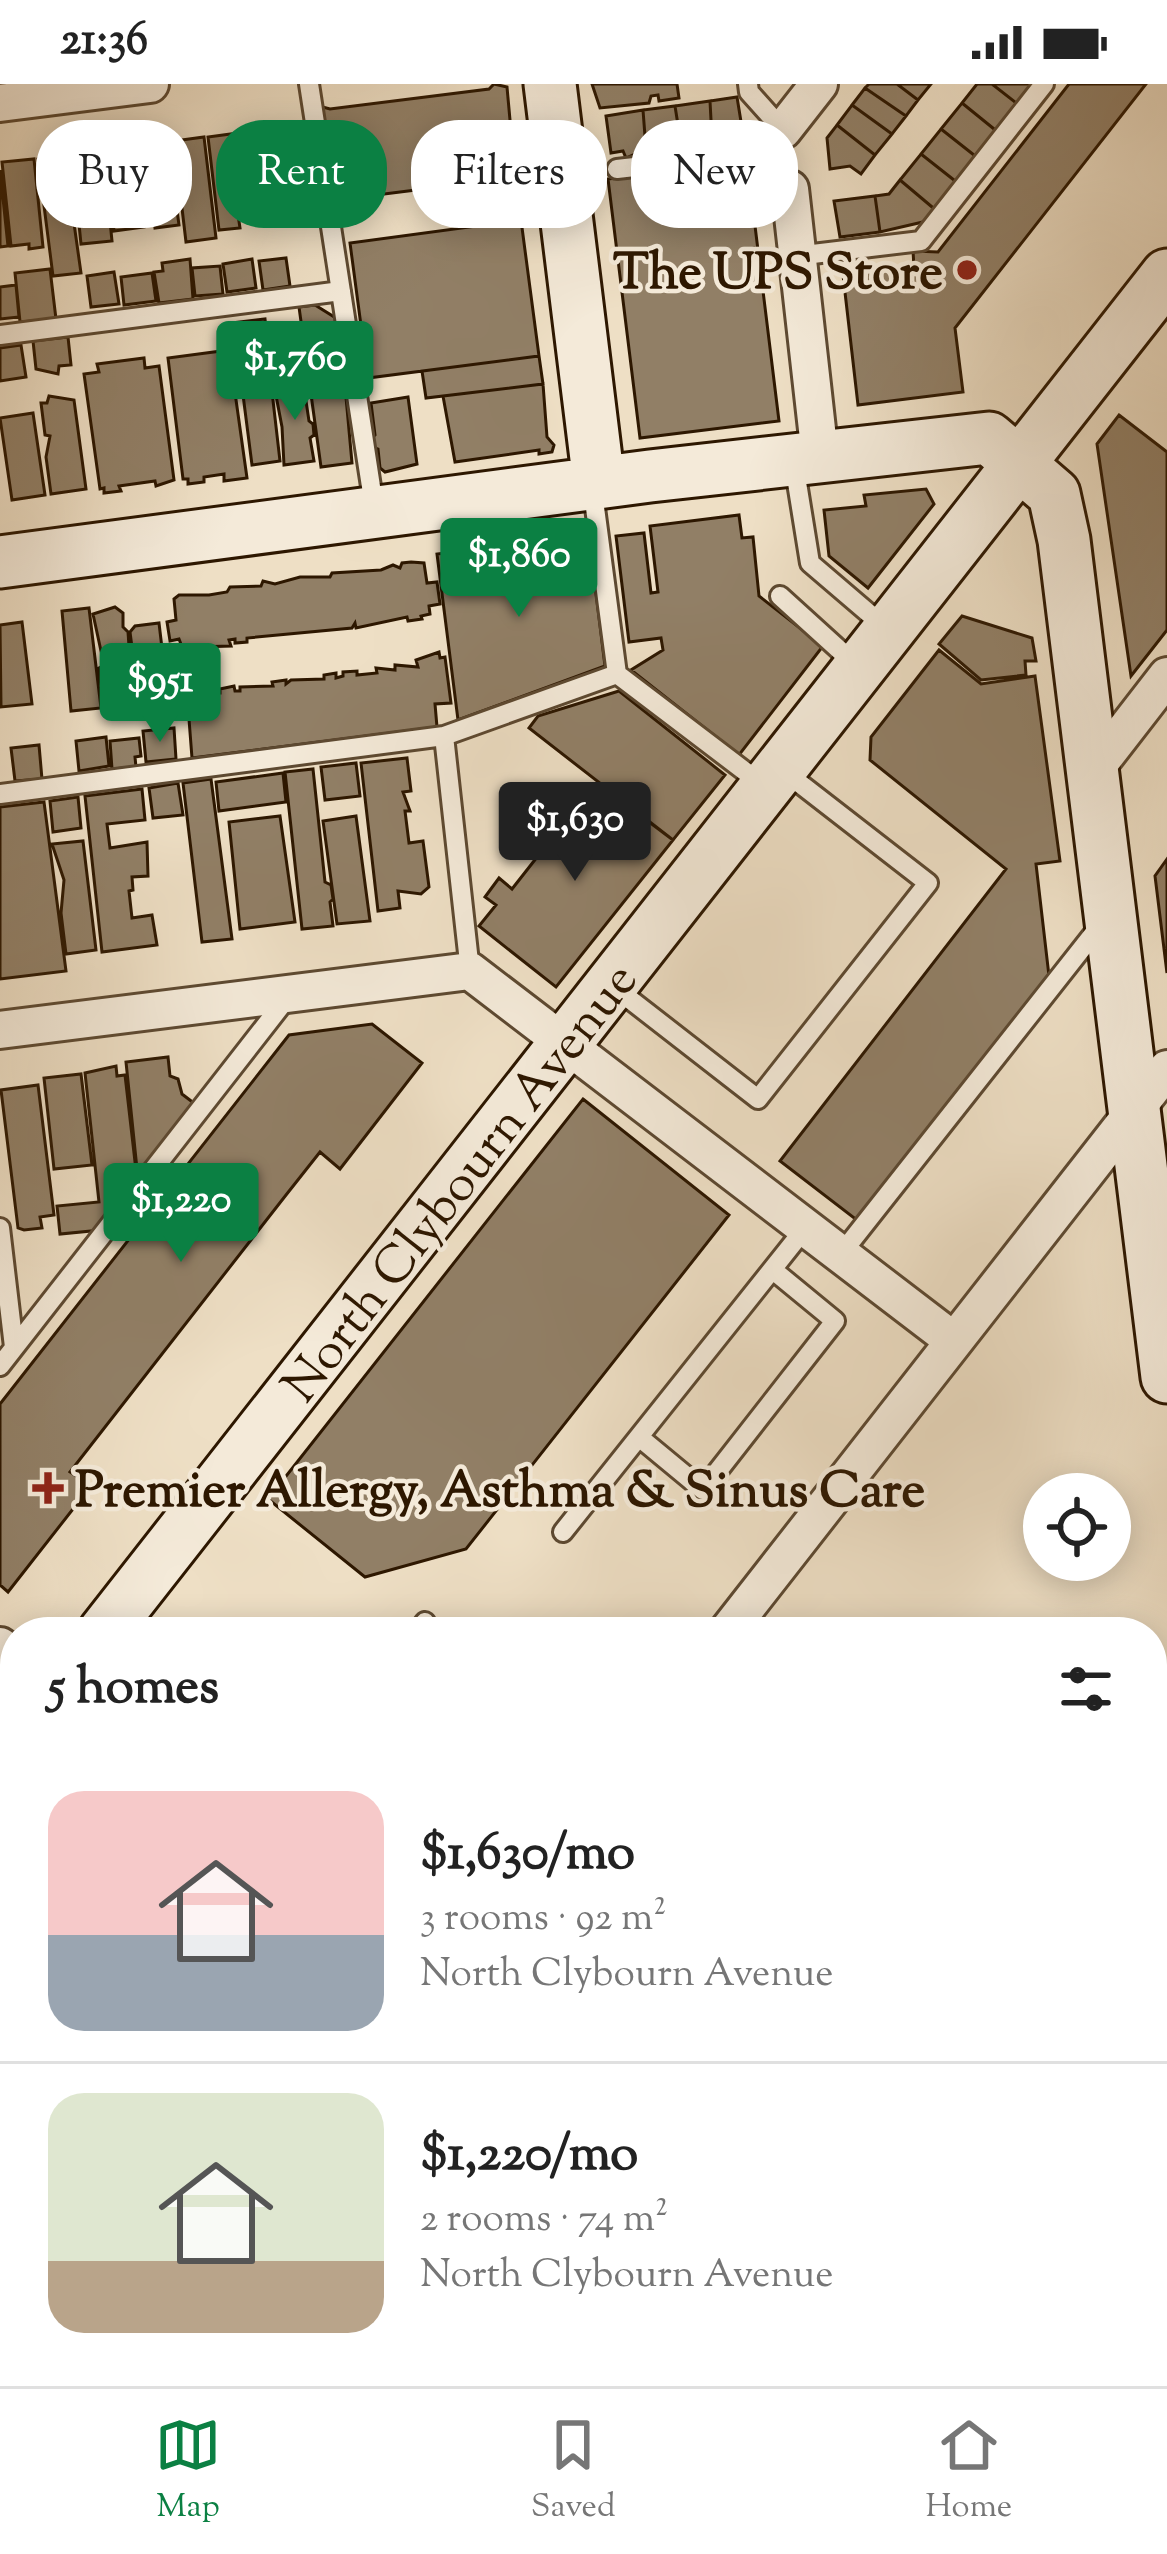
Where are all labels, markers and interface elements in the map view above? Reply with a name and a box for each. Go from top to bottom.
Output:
text: 21:36 [60,10,148,75]
chip: Buy [36,120,192,228]
chip: Rent [216,120,387,228]
chip: Filters [411,120,607,228]
chip: New [631,120,798,228]
place label: The UPS Store [613,239,943,312]
marker: The UPS Store [954,257,980,283]
pin: $1,760 [197,321,393,423]
text: $1,760 [243,332,347,388]
pin: $1,860 [421,518,617,620]
text: $1,860 [467,529,571,585]
pin: $951 [89,643,231,745]
text: $951 [127,654,193,710]
pin: $1,630 [477,782,673,884]
text: $1,630 [526,793,624,849]
street label: North Clybourn Avenue [267,949,658,1420]
pin: $1,220 [83,1163,279,1265]
text: $1,220 [131,1174,231,1230]
place label: Premier Allergy, Asthma & Sinus Care [75,1457,925,1530]
marker: Premier Allergy, Asthma & Sinus Care [32,1472,64,1504]
map controls [1023,1473,1131,1581]
button: locate [1023,1473,1131,1581]
text: 5 homes [48,1653,219,1726]
icon: filters [1053,1656,1119,1722]
text: $1,630/mo [420,1819,635,1892]
icon: home [144,1839,288,1983]
text: 3 rooms · 92 m² [420,1892,666,1948]
text: North Clybourn Avenue [420,1948,833,2004]
text: $1,220/mo [420,2120,638,2193]
icon: home [144,2141,288,2285]
text: 2 rooms · 74 m² [420,2193,668,2249]
text: North Clybourn Avenue [420,2249,833,2305]
tab: Map [155,2412,221,2532]
tab: Saved [531,2412,616,2532]
tab: Home [926,2412,1012,2532]

